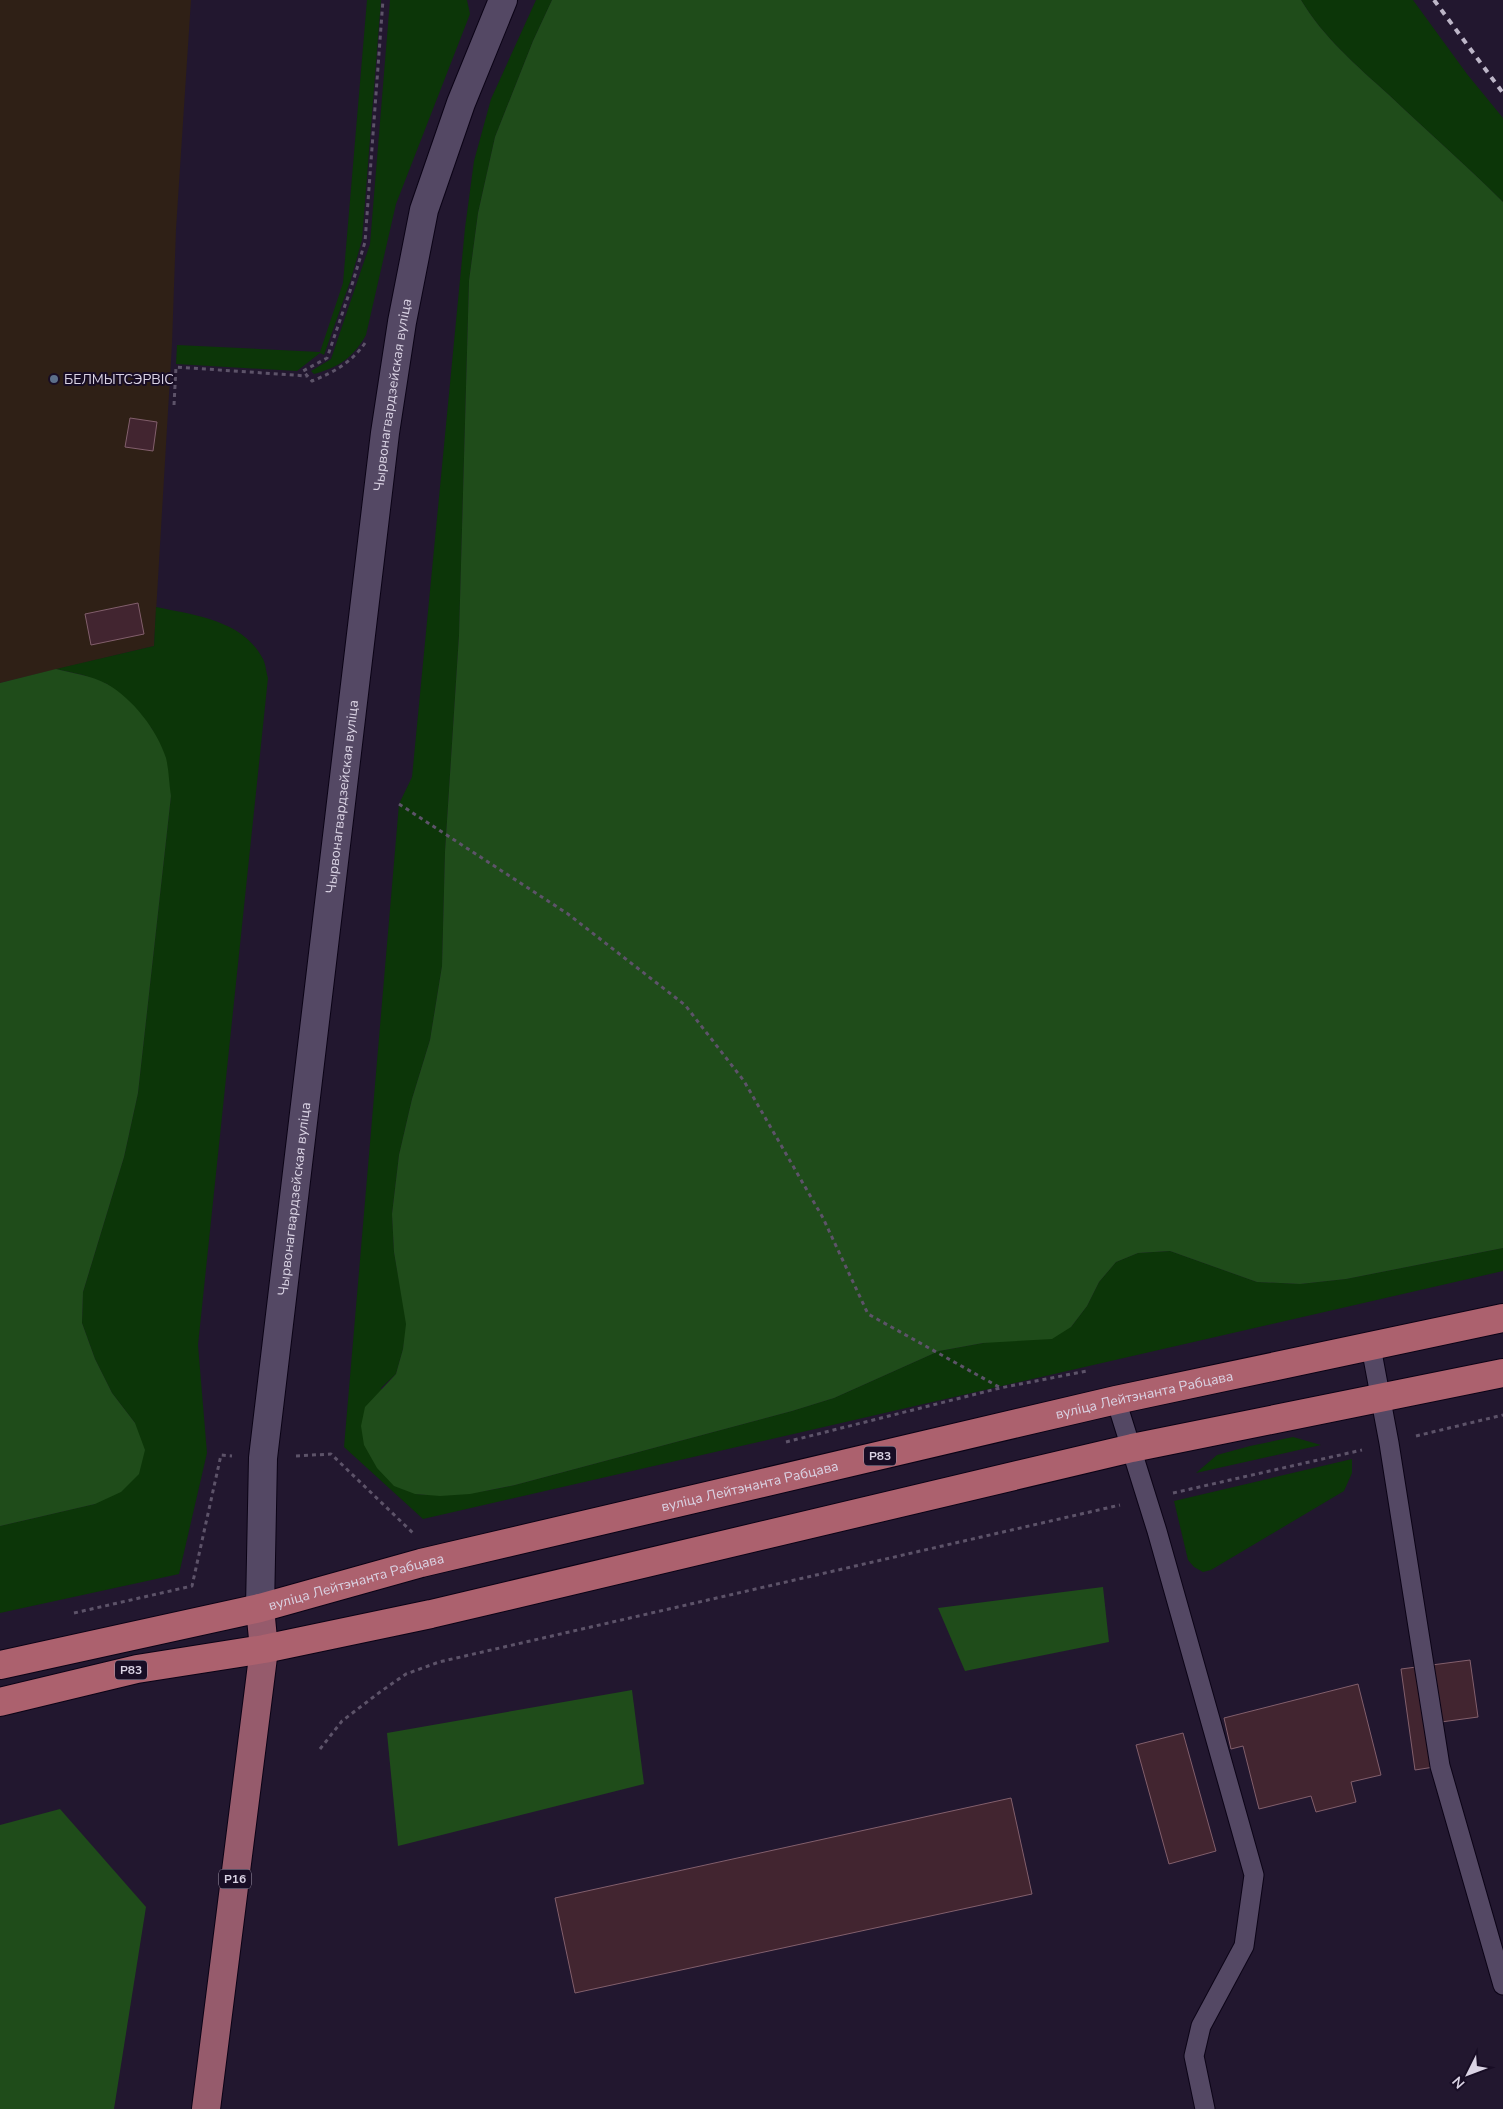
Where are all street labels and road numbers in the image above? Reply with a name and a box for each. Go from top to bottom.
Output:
street label: Чырвонагвардзейская вуліца [369,297,416,492]
street label: Чырвонагвардзейская вуліца [321,699,363,894]
street label: Чырвонагвардзейская вуліца [273,1101,315,1297]
street label: вуліца Лейтэнанта Рабцава [1054,1366,1235,1423]
road number: Р83 [864,1446,896,1465]
street label: вуліца Лейтэнанта Рабцава [659,1456,840,1516]
street label: вуліца Лейтэнанта Рабцава [266,1548,446,1615]
road number: Р83 [115,1660,147,1680]
road number: Р16 [219,1870,251,1888]

